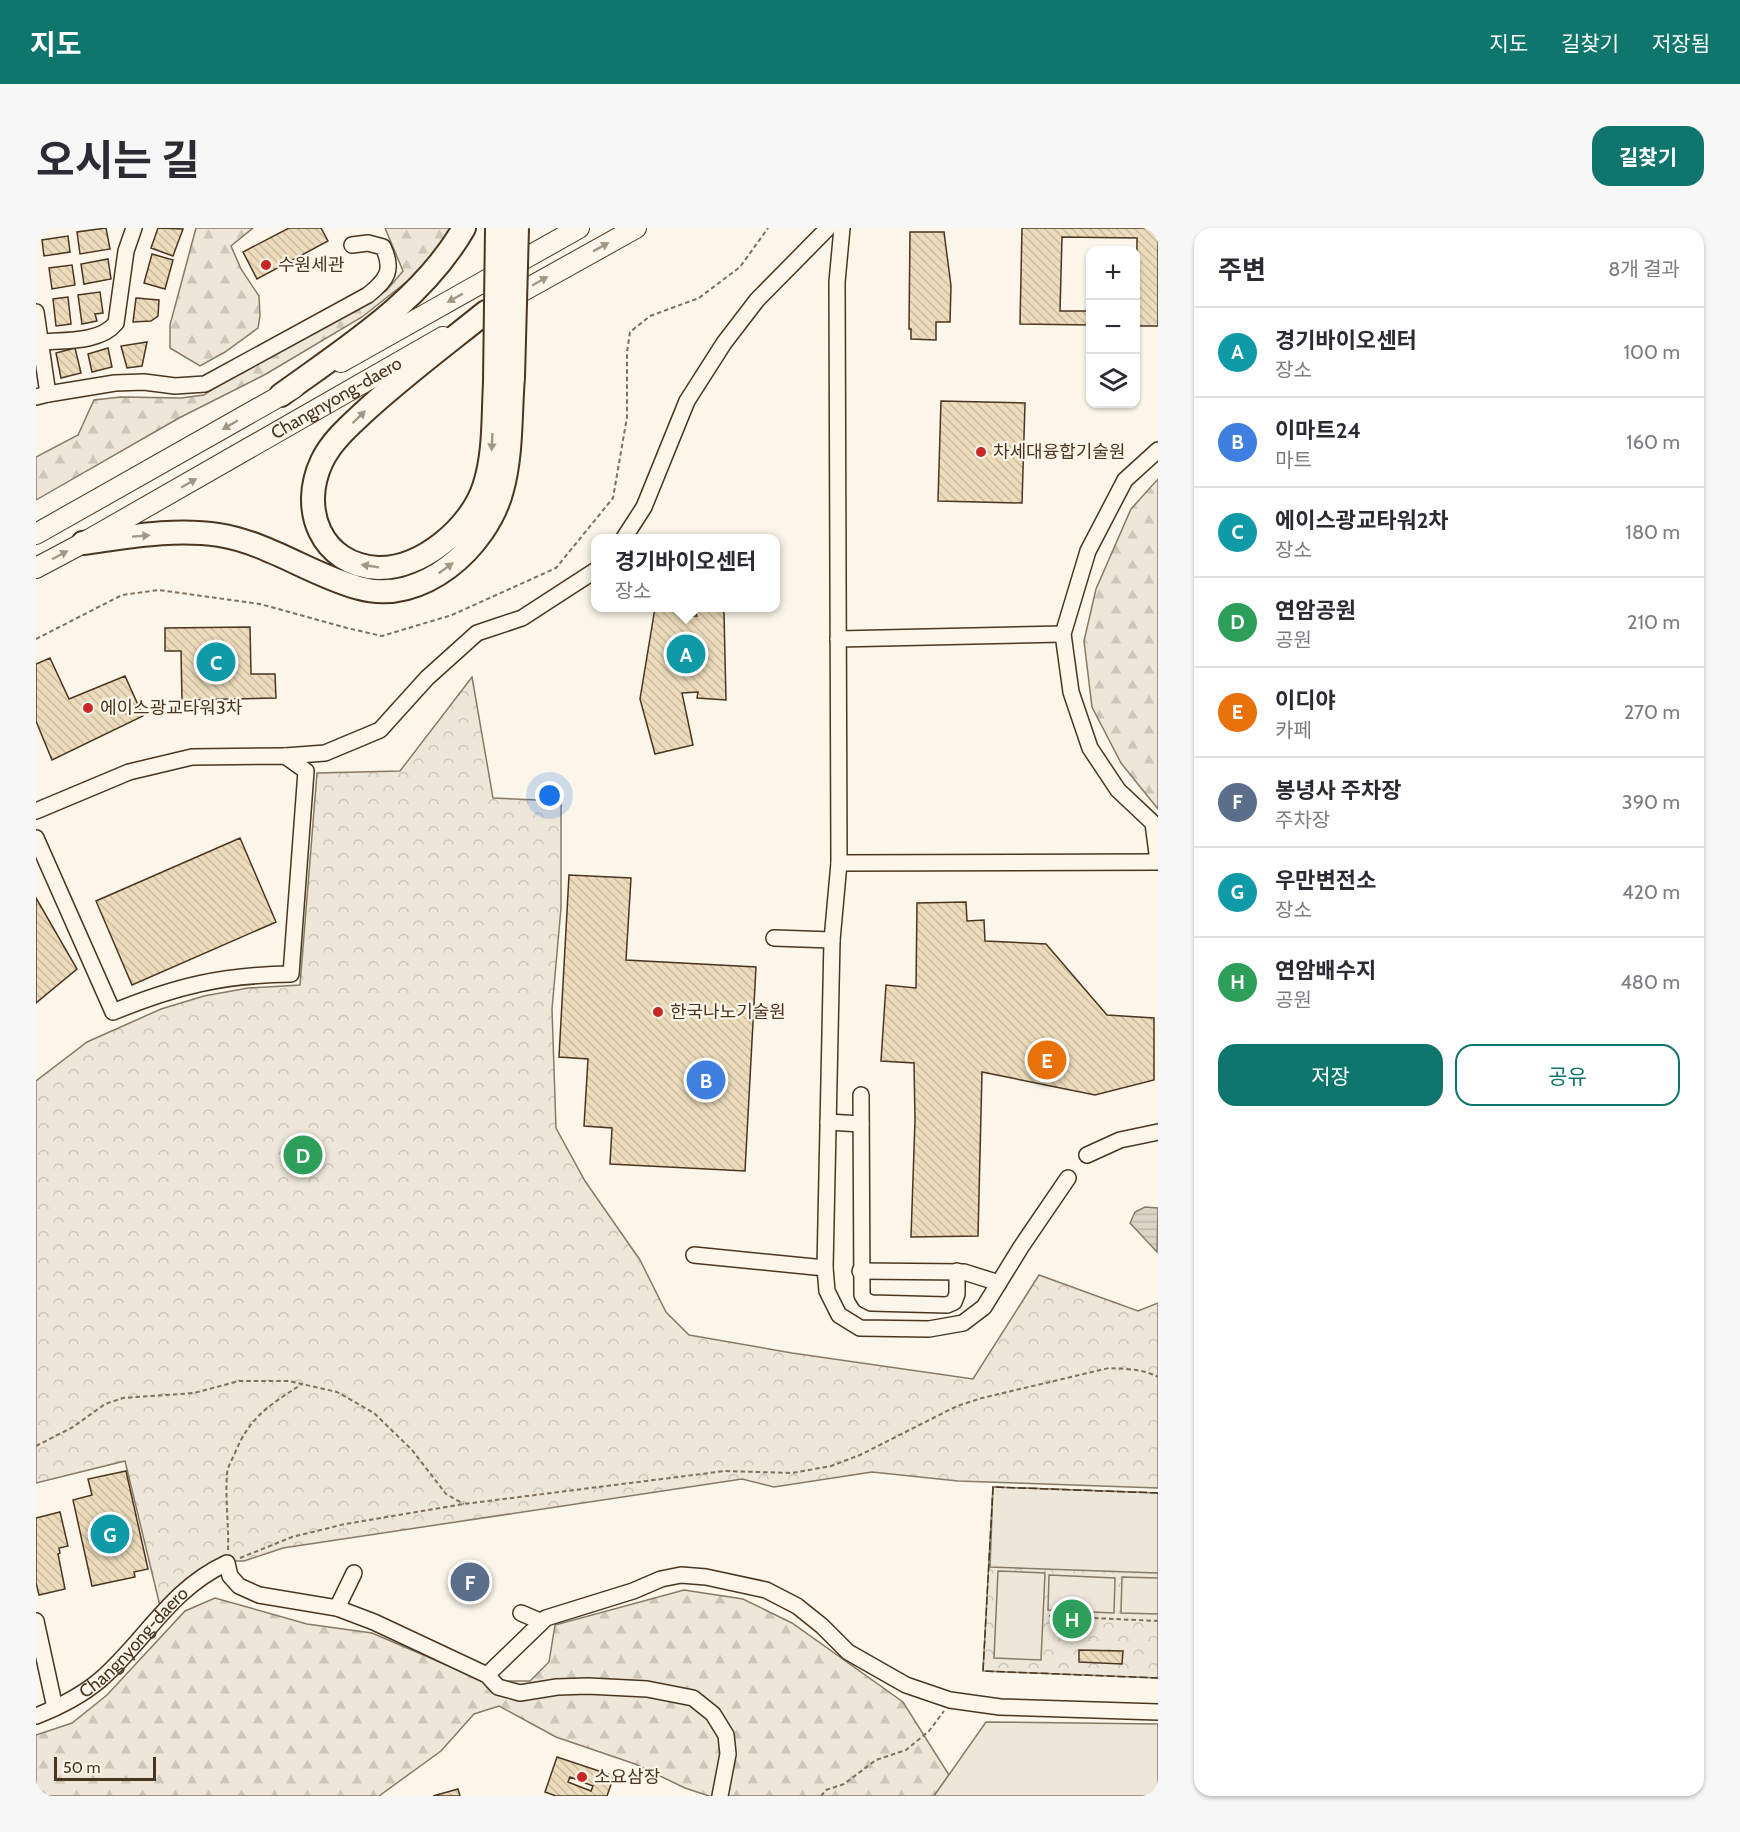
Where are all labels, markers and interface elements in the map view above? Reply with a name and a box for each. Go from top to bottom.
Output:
text: 지도 [30,27,82,61]
text: 지도 [1489,31,1528,56]
text: 길찾기 [1561,31,1619,56]
text: 저장됨 [1652,31,1710,56]
button: 길찾기 [1592,126,1704,186]
text: 오시는 길 [36,134,200,186]
one-way arrow [592,242,609,252]
map controls [1086,246,1140,408]
button: + [1086,246,1140,300]
place label: 수원세관 [278,254,345,276]
text: 주변 [1218,254,1266,286]
text: 8개 결과 [1608,257,1680,281]
marker: 수원세관 [259,258,273,272]
one-way arrow [532,276,549,286]
one-way arrow [446,293,463,303]
button: − [1086,300,1140,354]
text: 경기바이오센터 [1275,327,1417,354]
text: A [1231,340,1244,364]
text: 100 m [1624,340,1680,364]
street label: Changnyong-daero [267,352,406,444]
button: layers [1086,354,1140,408]
text: 장소 [1275,358,1312,382]
one-way arrow [352,410,366,424]
text: 이마트24 [1275,417,1361,444]
one-way arrow [222,419,238,430]
text: B [1231,430,1244,454]
text: 160 m [1626,430,1680,454]
one-way arrow [487,432,496,451]
place label: 차세대융합기술원 [993,441,1125,463]
marker: 차세대융합기술원 [974,445,988,459]
text: 마트 [1275,448,1312,472]
one-way arrow [181,477,197,488]
text: 에이스광교타워2차 [1275,507,1449,534]
text: C [1231,520,1244,544]
text: 180 m [1625,520,1680,544]
one-way arrow [132,531,151,541]
popup [591,534,780,612]
text: 장소 [1275,538,1312,562]
text: 경기바이오센터 [615,548,756,575]
one-way arrow [51,551,68,560]
one-way arrow [360,561,379,570]
one-way arrow [438,562,454,574]
text: 장소 [615,579,651,603]
text: 연암공원 [1275,597,1356,624]
text: D [1230,610,1245,634]
text: 210 m [1627,610,1680,634]
text: 공원 [1275,628,1312,652]
pin: A [666,632,706,676]
pin: C [196,640,236,684]
text: 이디야 [1275,687,1336,714]
place label: 에이스광교타워3차 [100,697,243,719]
text: E [1232,700,1243,724]
text: 270 m [1624,700,1680,724]
marker: 에이스광교타워3차 [81,701,95,715]
text: 카페 [1275,718,1312,742]
text: 봉녕사 주차장 [1275,777,1401,804]
your location [535,781,564,810]
text: F [1232,790,1243,814]
text: 390 m [1622,790,1680,814]
text: 주차장 [1275,808,1330,832]
text: 우만변전소 [1275,867,1376,894]
text: G [1231,880,1244,904]
text: 420 m [1622,880,1680,904]
text: 장소 [1275,898,1312,922]
text: 연암배수지 [1275,957,1376,984]
text: H [1230,970,1245,994]
text: 480 m [1620,970,1680,994]
text: 공원 [1275,988,1312,1012]
place label: 한국나노기술원 [670,1001,786,1023]
marker: 한국나노기술원 [651,1005,665,1019]
pin: E [1028,1038,1066,1082]
button: 저장 [1218,1044,1443,1106]
button: 공유 [1455,1044,1680,1106]
pin: B [686,1058,726,1102]
pin: D [284,1132,322,1178]
pin: G [90,1512,130,1556]
pin: F [450,1560,490,1604]
street label: Changnyong-daero [75,1582,193,1703]
pin: H [1052,1596,1092,1642]
scale bar [54,1754,156,1782]
text: 50 m [63,1758,100,1777]
place label: 소요삼장 [594,1766,660,1788]
marker: 소요삼장 [575,1770,589,1784]

